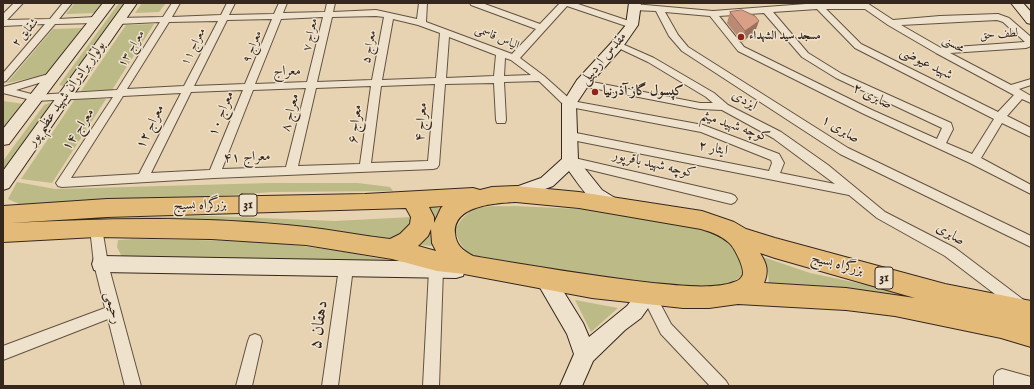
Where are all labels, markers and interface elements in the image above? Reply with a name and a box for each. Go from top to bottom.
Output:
street label: شقایق ۲ [10,16,42,50]
street label: معراج ۷ [300,17,322,53]
street label: الیاس قاسمی [473,22,521,54]
street label: معراج ۱۱ [178,26,210,68]
street label: لطف حق [979,26,1019,44]
street label: معراج ۱۳ [115,28,149,70]
street label: معراج ۹ [240,29,266,65]
street label: معراج ۵ [360,29,380,65]
street label: مقدس اردبیلی [577,29,631,89]
place label: مسجد سید الشهداء [749,30,821,44]
marker: مسجد سید الشهداء [736,32,746,42]
street label: محسنی [940,33,966,57]
street label: بولوار برادران شهید عظیم‌ پور [24,38,110,150]
street label: شهید عیوضی [897,44,955,84]
street label: معراج [273,63,301,81]
street label: صابری ۲ [850,80,894,114]
place label: کپسول گاز آذرنیا [603,84,684,100]
marker: کپسول گاز آذرنیا [590,87,600,97]
street label: ایزدی [728,87,760,115]
street label: معراج ۱۰ [205,89,239,139]
street label: معراج ۸ [278,92,304,134]
street label: معراج ۱۲ [133,102,169,152]
street label: معراج ۴ [412,102,432,142]
street label: معراج ۶ [345,104,367,144]
street label: معراج ۱۴ [59,106,99,154]
street label: کوچه شهید میثم [698,107,772,147]
street label: صابری ۱ [818,112,862,148]
street label: ایثار ۲ [697,138,729,160]
street label: کوچه شهید باقرپور [611,147,697,183]
street label: معراج ۴۱ [223,148,271,168]
road number: 31 [239,194,257,216]
street label: بزرگراه بسیج [173,197,227,215]
street label: صابری [933,220,967,250]
street label: بزرگراه بسیج [809,250,865,280]
road number: 31 [875,267,893,289]
street label: رحیمی [100,290,124,326]
street label: دهقان ۵ [306,299,334,351]

